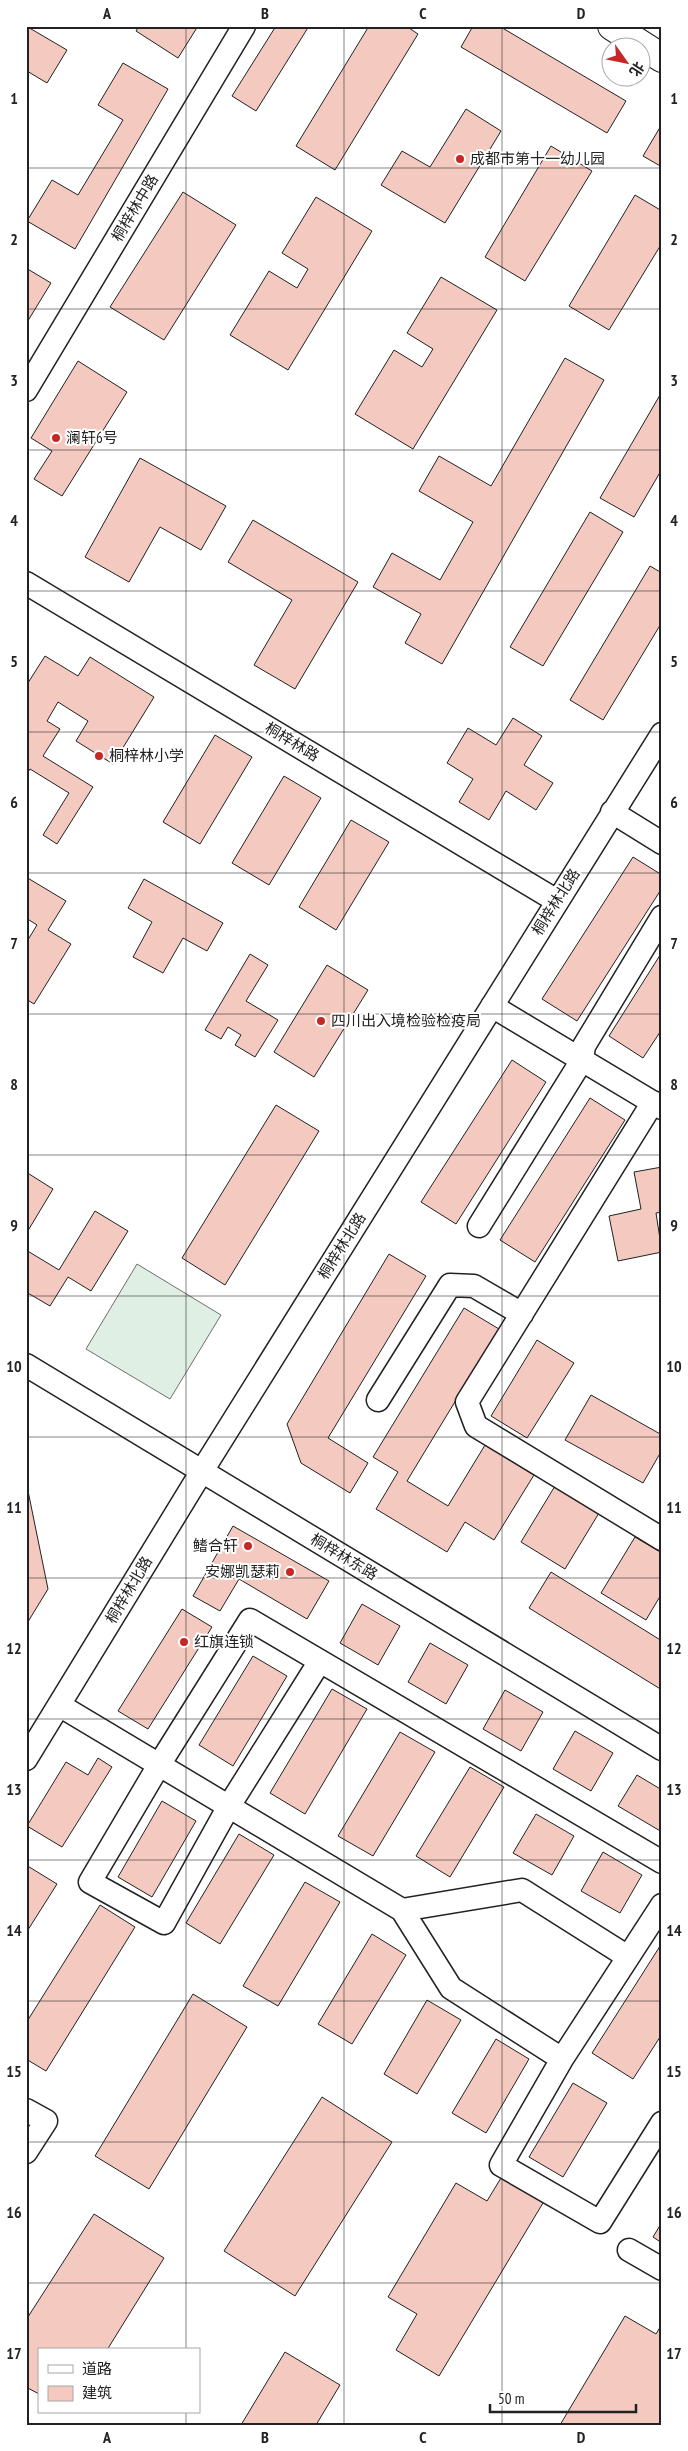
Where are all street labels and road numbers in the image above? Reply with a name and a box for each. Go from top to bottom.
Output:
street label: 桐梓林中路 [107,171,162,245]
street label: 桐梓林路 [262,718,323,765]
street label: 桐梓林北路 [528,865,584,939]
street label: 桐梓林北路 [314,1209,370,1283]
street label: 桐梓林东路 [307,1529,381,1584]
street label: 桐梓林北路 [101,1553,156,1627]

